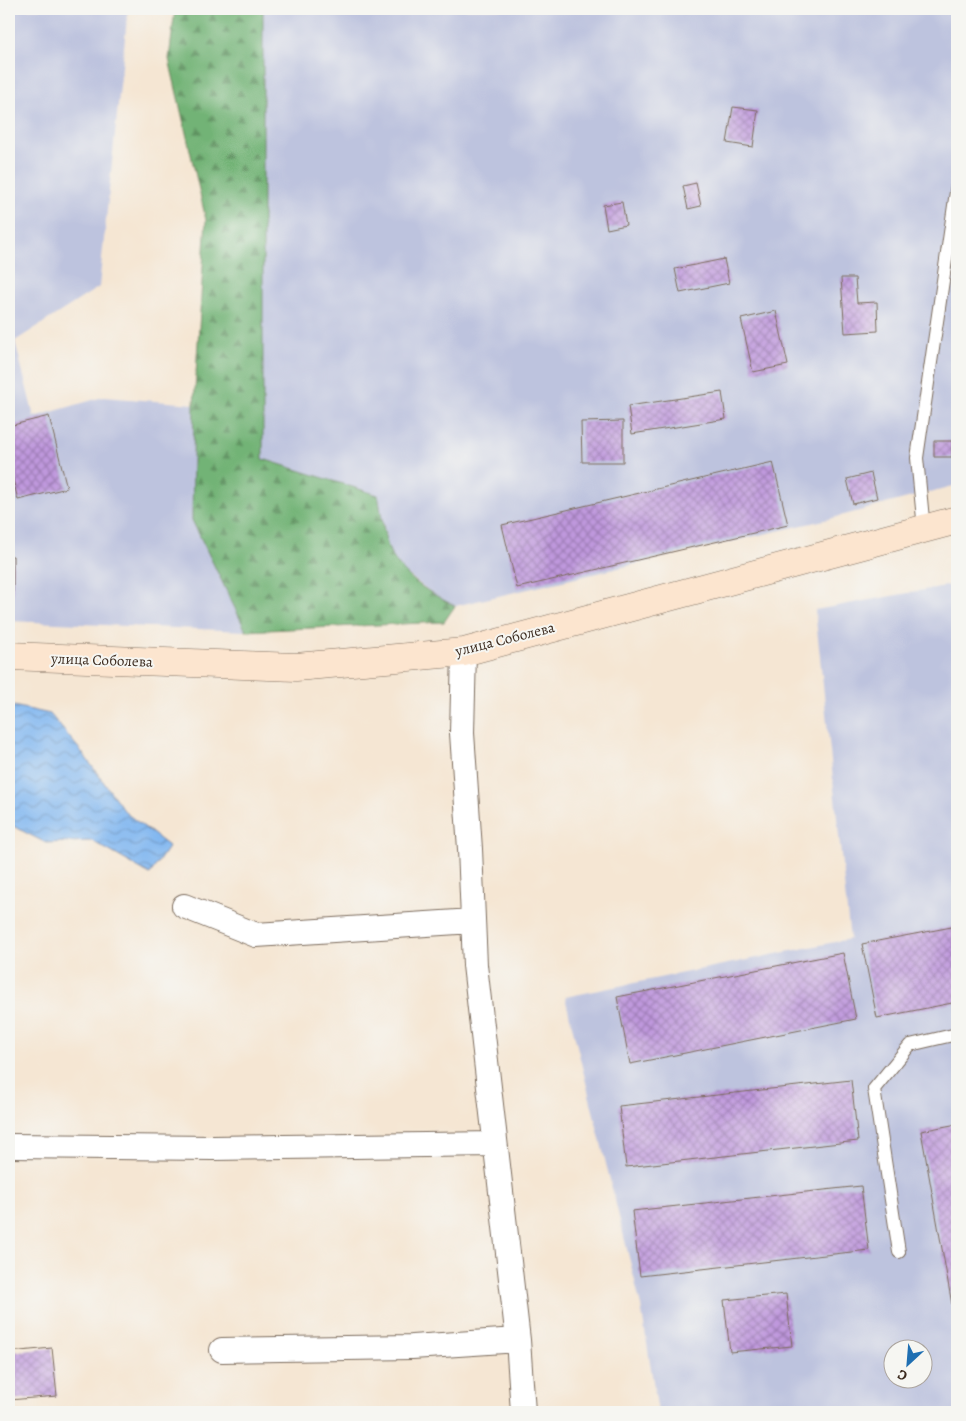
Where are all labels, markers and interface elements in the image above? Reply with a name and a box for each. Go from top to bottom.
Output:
street label: улица Соболева [452,617,557,661]
street label: улица Соболева [50,648,153,672]
north arrow [884,1338,934,1388]
text: С [894,1365,911,1386]

